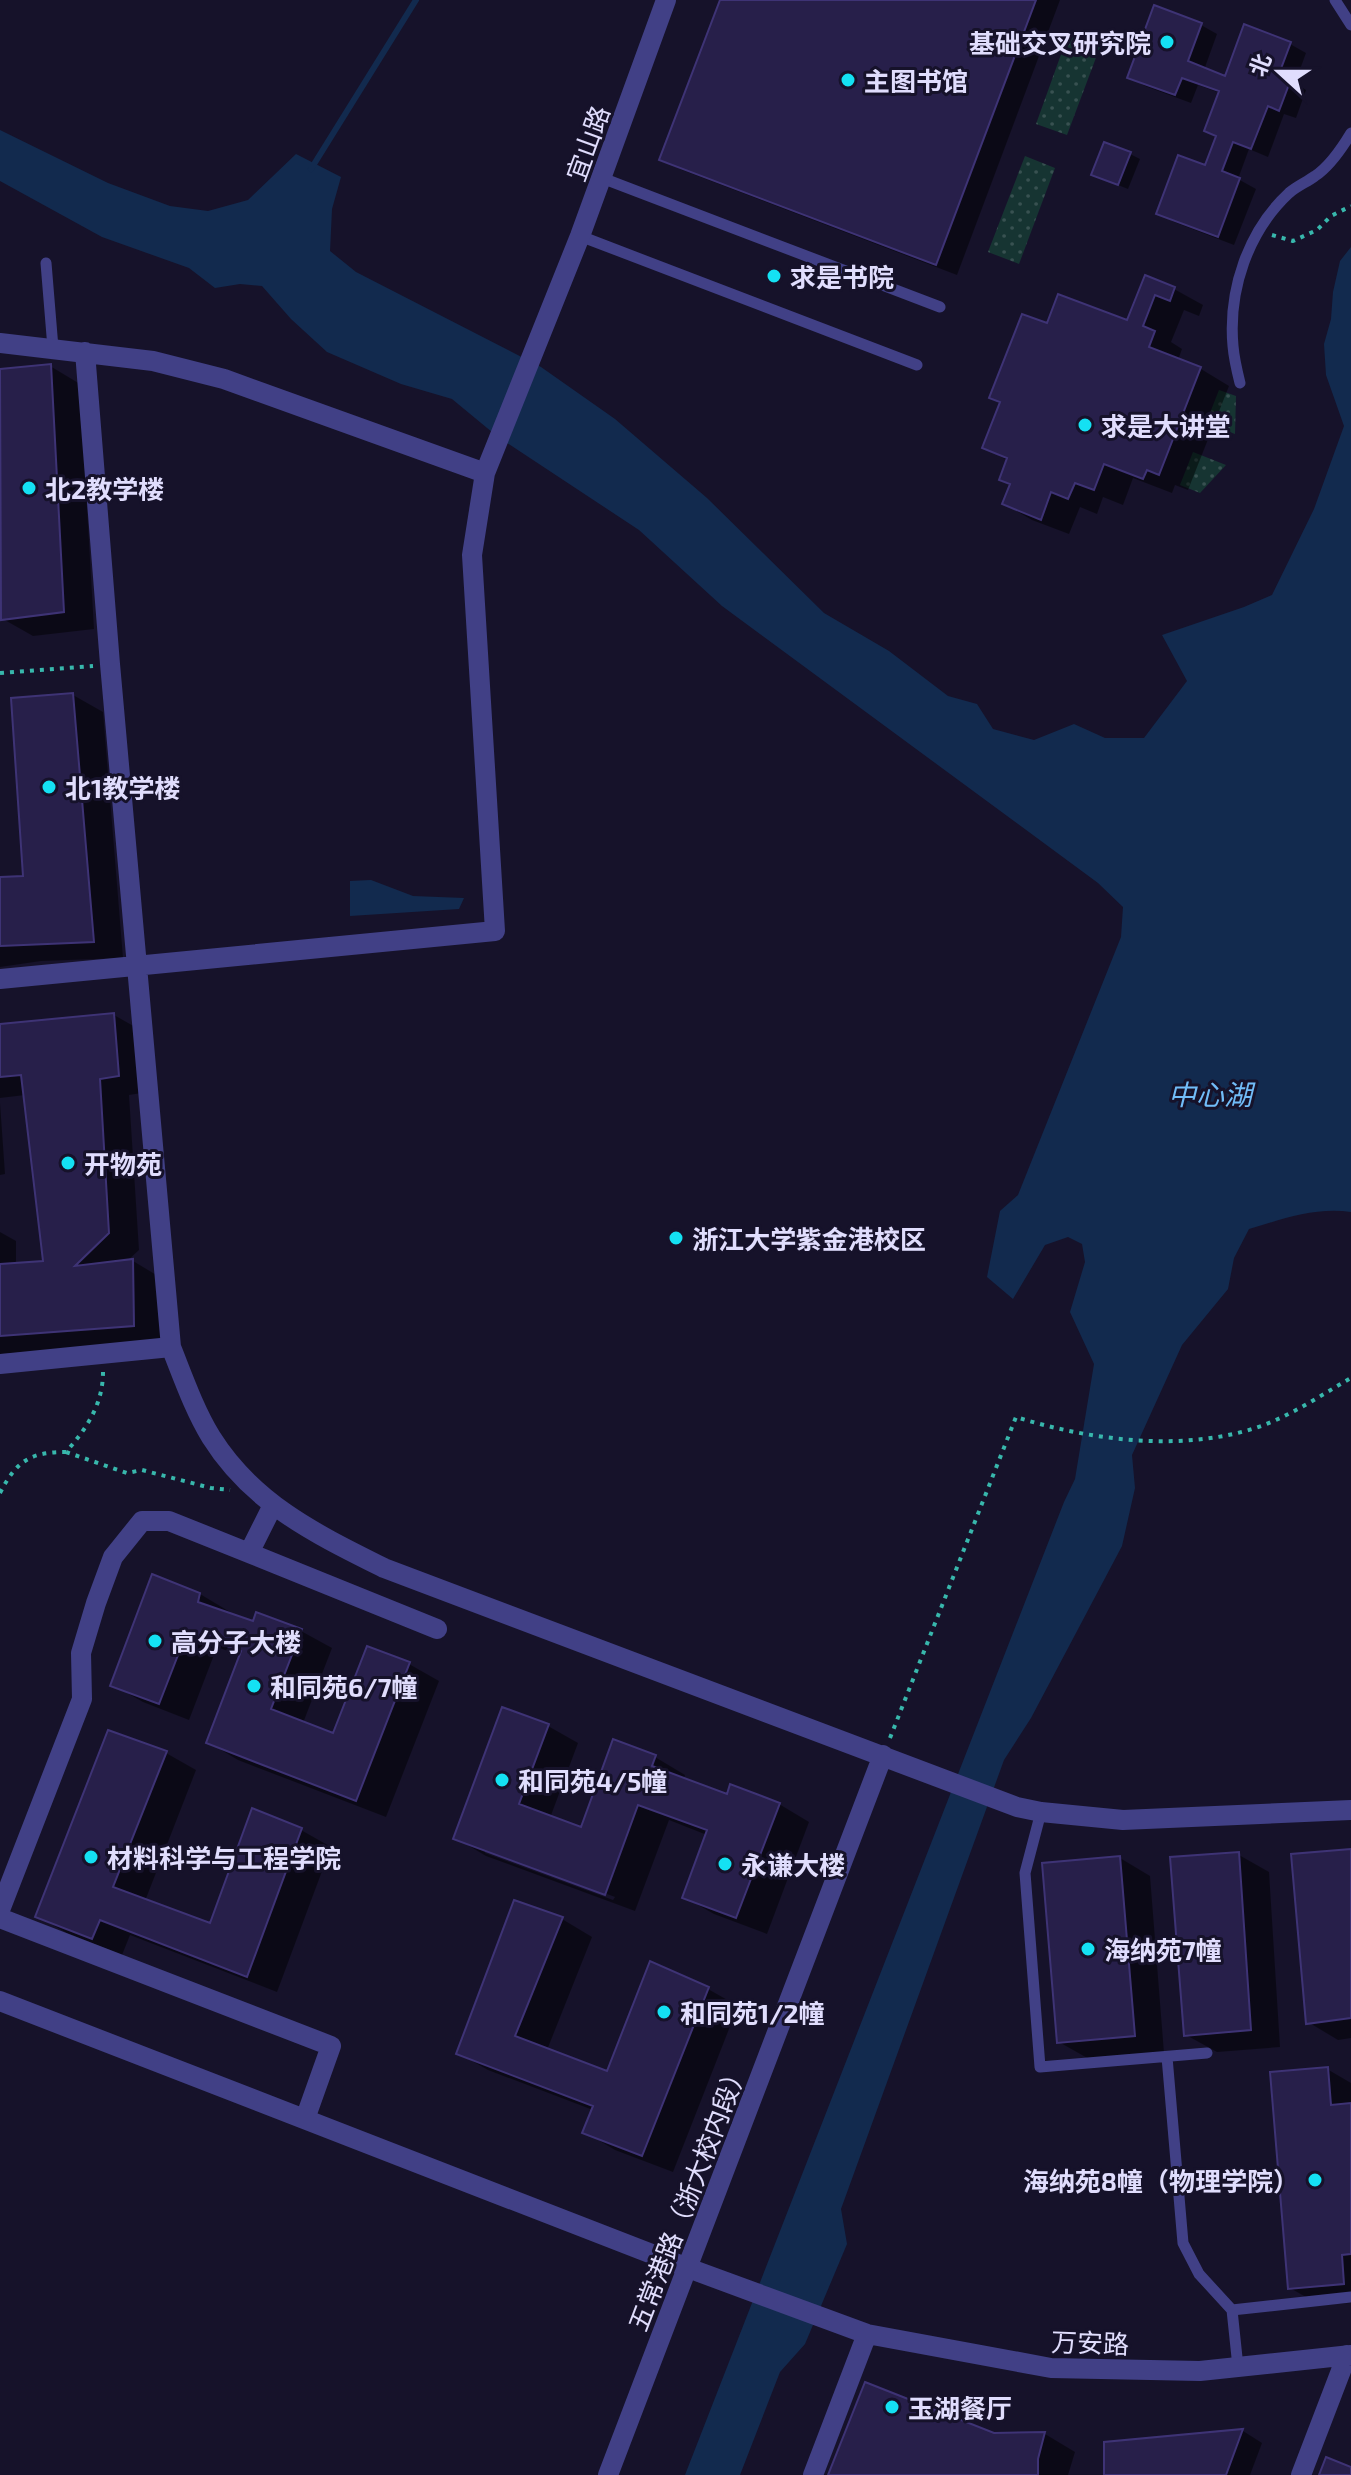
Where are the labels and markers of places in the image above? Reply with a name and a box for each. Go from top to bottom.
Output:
place label: 基础交叉研究院 [969,27,1151,58]
marker: 基础交叉研究院 [1158,33,1176,51]
place label: 主图书馆 [864,65,968,96]
marker: 主图书馆 [839,71,857,89]
place label: 求是书院 [790,261,894,292]
marker: 求是书院 [765,267,783,285]
place label: 求是大讲堂 [1101,410,1231,441]
marker: 求是大讲堂 [1076,416,1094,434]
place label: 北2教学楼 [45,473,164,504]
marker: 北2教学楼 [20,479,38,497]
place label: 北1教学楼 [65,772,180,803]
marker: 北1教学楼 [40,778,58,796]
place label: 开物苑 [84,1148,162,1179]
marker: 开物苑 [59,1154,77,1172]
place label: 浙江大学紫金港校区 [692,1223,926,1254]
marker: 浙江大学紫金港校区 [667,1229,685,1247]
place label: 高分子大楼 [171,1626,301,1657]
marker: 高分子大楼 [146,1632,164,1650]
place label: 和同苑6/7幢 [270,1671,417,1702]
marker: 和同苑6/7幢 [245,1677,263,1695]
place label: 和同苑4/5幢 [518,1765,667,1796]
marker: 和同苑4/5幢 [493,1771,511,1789]
place label: 材料科学与工程学院 [107,1842,341,1873]
marker: 材料科学与工程学院 [82,1848,100,1866]
place label: 永谦大楼 [741,1849,845,1880]
marker: 永谦大楼 [716,1855,734,1873]
place label: 海纳苑7幢 [1104,1934,1222,1965]
marker: 海纳苑7幢 [1079,1940,1097,1958]
place label: 和同苑1/2幢 [680,1997,825,2028]
marker: 和同苑1/2幢 [655,2003,673,2021]
place label: 海纳苑8幢（物理学院） [1023,2165,1299,2196]
marker: 海纳苑8幢（物理学院） [1306,2171,1324,2189]
place label: 玉湖餐厅 [908,2392,1012,2423]
marker: 玉湖餐厅 [883,2398,901,2416]

